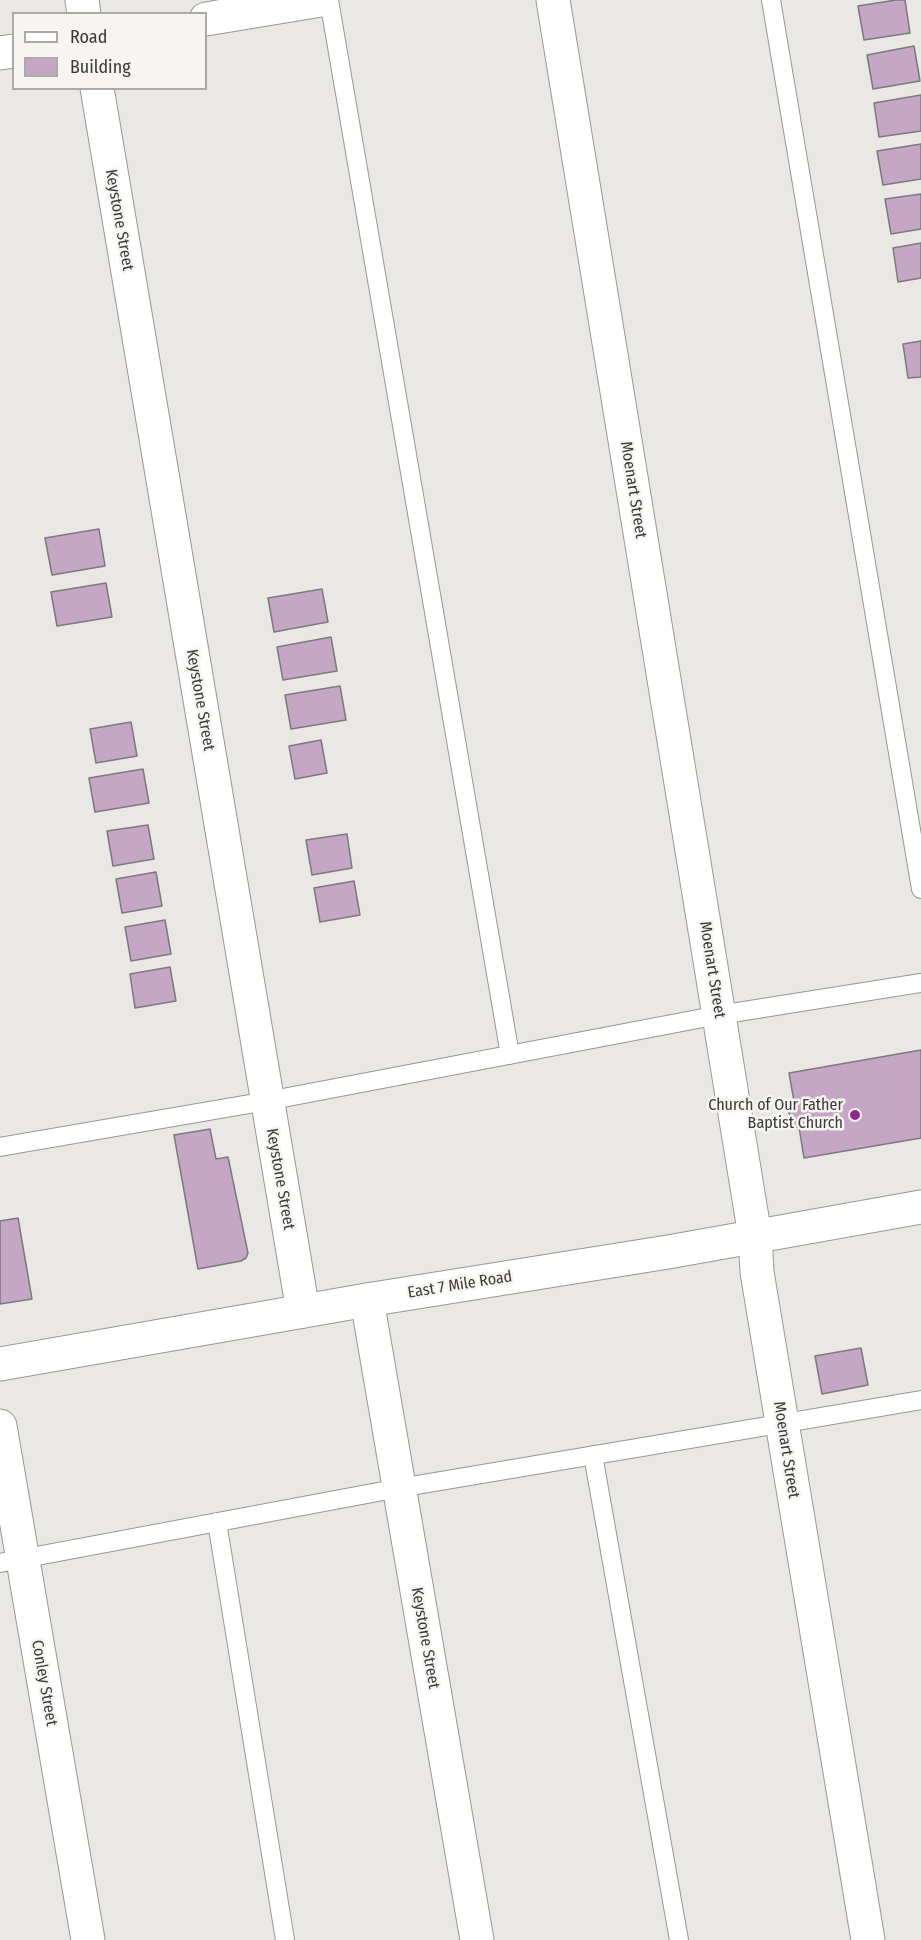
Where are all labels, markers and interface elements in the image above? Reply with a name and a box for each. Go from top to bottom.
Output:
legend [12,12,207,90]
text: Road [70,26,107,48]
text: Building [70,56,131,78]
street label: Keystone Street [101,168,137,272]
street label: Moenart Street [616,440,650,540]
street label: Keystone Street [182,648,218,752]
street label: Moenart Street [695,920,729,1020]
place label: Church of Our Father Baptist Church [708,1096,843,1134]
marker: Church of Our Father Baptist Church [848,1108,862,1122]
street label: Keystone Street [262,1127,298,1231]
street label: East 7 Mile Road [406,1267,514,1303]
street label: Moenart Street [769,1400,803,1500]
street label: Keystone Street [407,1586,443,1690]
street label: Conley Street [27,1639,61,1727]

